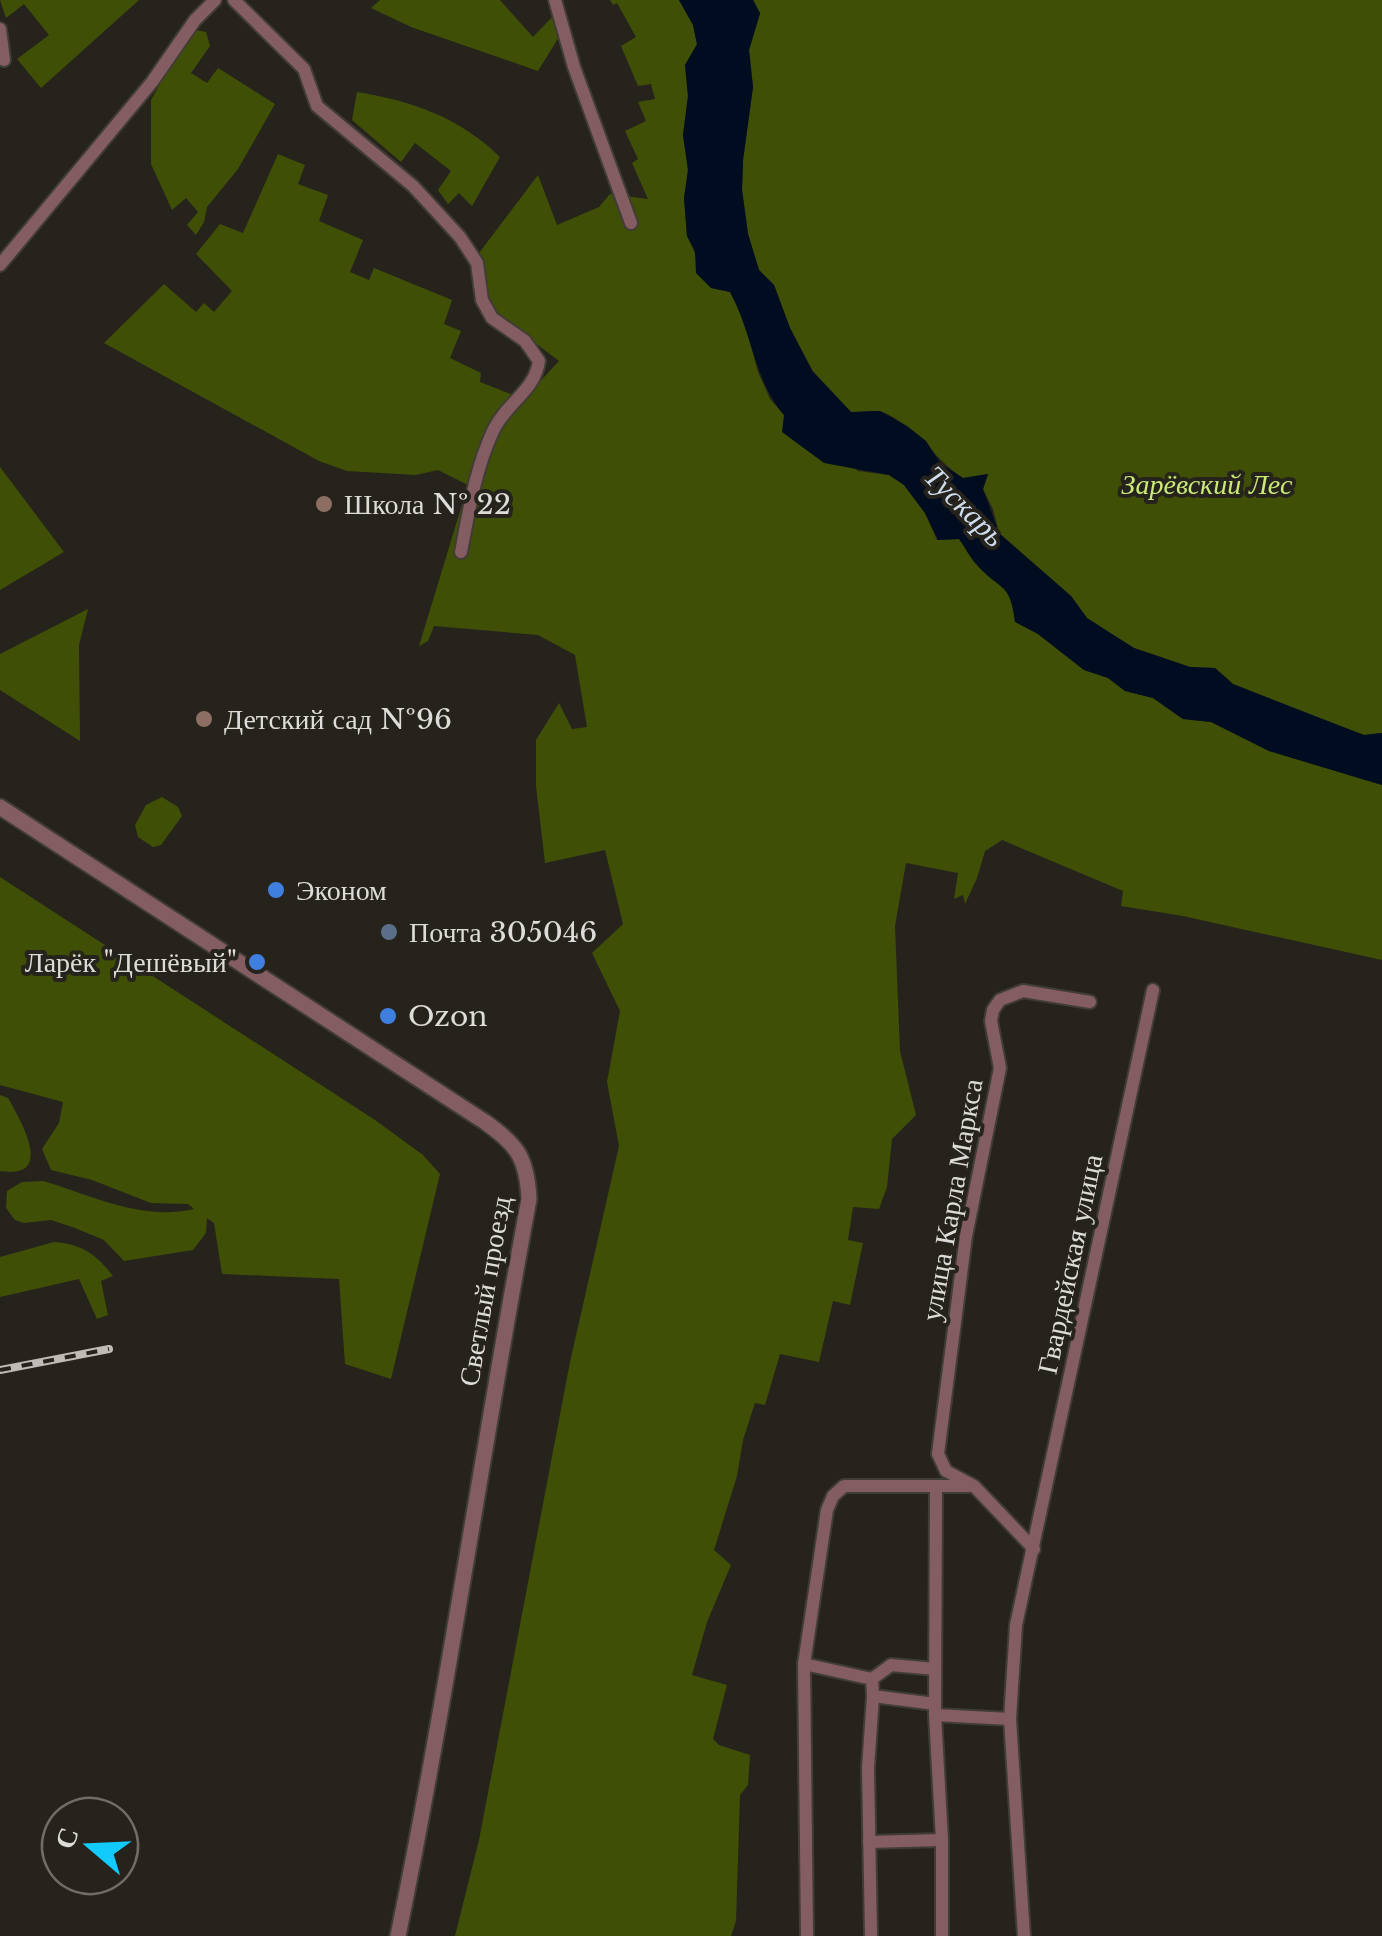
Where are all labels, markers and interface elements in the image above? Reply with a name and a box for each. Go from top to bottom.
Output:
water label: Тускарь [917,458,1013,554]
park label: Зарёвский Лес [1122,467,1293,502]
place label: Школа № 22 [344,487,511,522]
marker: Школа № 22 [313,493,335,515]
place label: Детский сад №96 [224,702,452,737]
marker: Детский сад №96 [193,708,215,730]
place label: Эконом [296,873,387,908]
marker: Эконом [265,879,287,901]
place label: Почта 305046 [409,915,597,950]
marker: Почта 305046 [378,921,400,943]
place label: Ларёк "Дешёвый" [25,945,237,980]
marker: Ларёк "Дешёвый" [246,951,268,973]
place label: Ozon [408,999,488,1034]
marker: Ozon [377,1005,399,1027]
street label: улица Карла Маркса [913,1076,991,1324]
street label: Гвардейская улица [1030,1150,1110,1377]
street label: Светлый проезд [451,1193,519,1389]
north arrow [40,1796,140,1896]
text: С [47,1823,87,1853]

